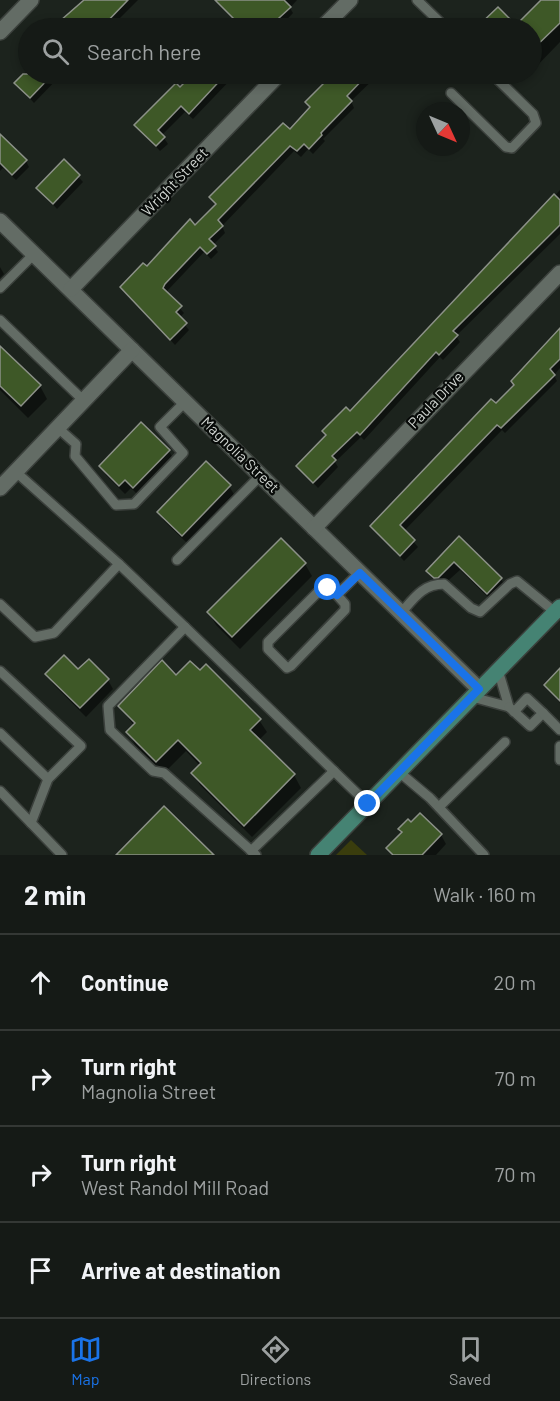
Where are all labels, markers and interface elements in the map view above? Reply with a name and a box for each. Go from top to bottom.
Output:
search box [18,18,542,84]
icon: search [39,35,72,68]
text: Search here [87,38,201,64]
north arrow [416,102,470,156]
street label: Wright Street [137,143,211,219]
street label: Paula Drive [404,367,467,431]
street label: Magnolia Street [198,413,283,496]
route start [314,574,340,600]
route end [354,790,380,816]
text: 2 min [24,879,86,910]
text: Walk · 160 m [433,882,536,906]
icon: ahead [24,966,57,999]
text: Continue [81,969,169,995]
text: 20 m [493,970,536,994]
text: Turn right [81,1053,176,1079]
icon: right [24,1062,57,1095]
text: 70 m [495,1066,536,1090]
text: Magnolia Street [81,1079,216,1103]
text: Turn right [81,1149,176,1175]
icon: right [24,1158,57,1191]
text: 70 m [495,1162,536,1186]
text: West Randol Mill Road [81,1175,269,1199]
icon: arrive [24,1254,57,1287]
text: Arrive at destination [81,1257,280,1283]
tab: Map [69,1333,102,1388]
tab: Directions [240,1333,311,1388]
tab: Saved [449,1333,491,1388]

